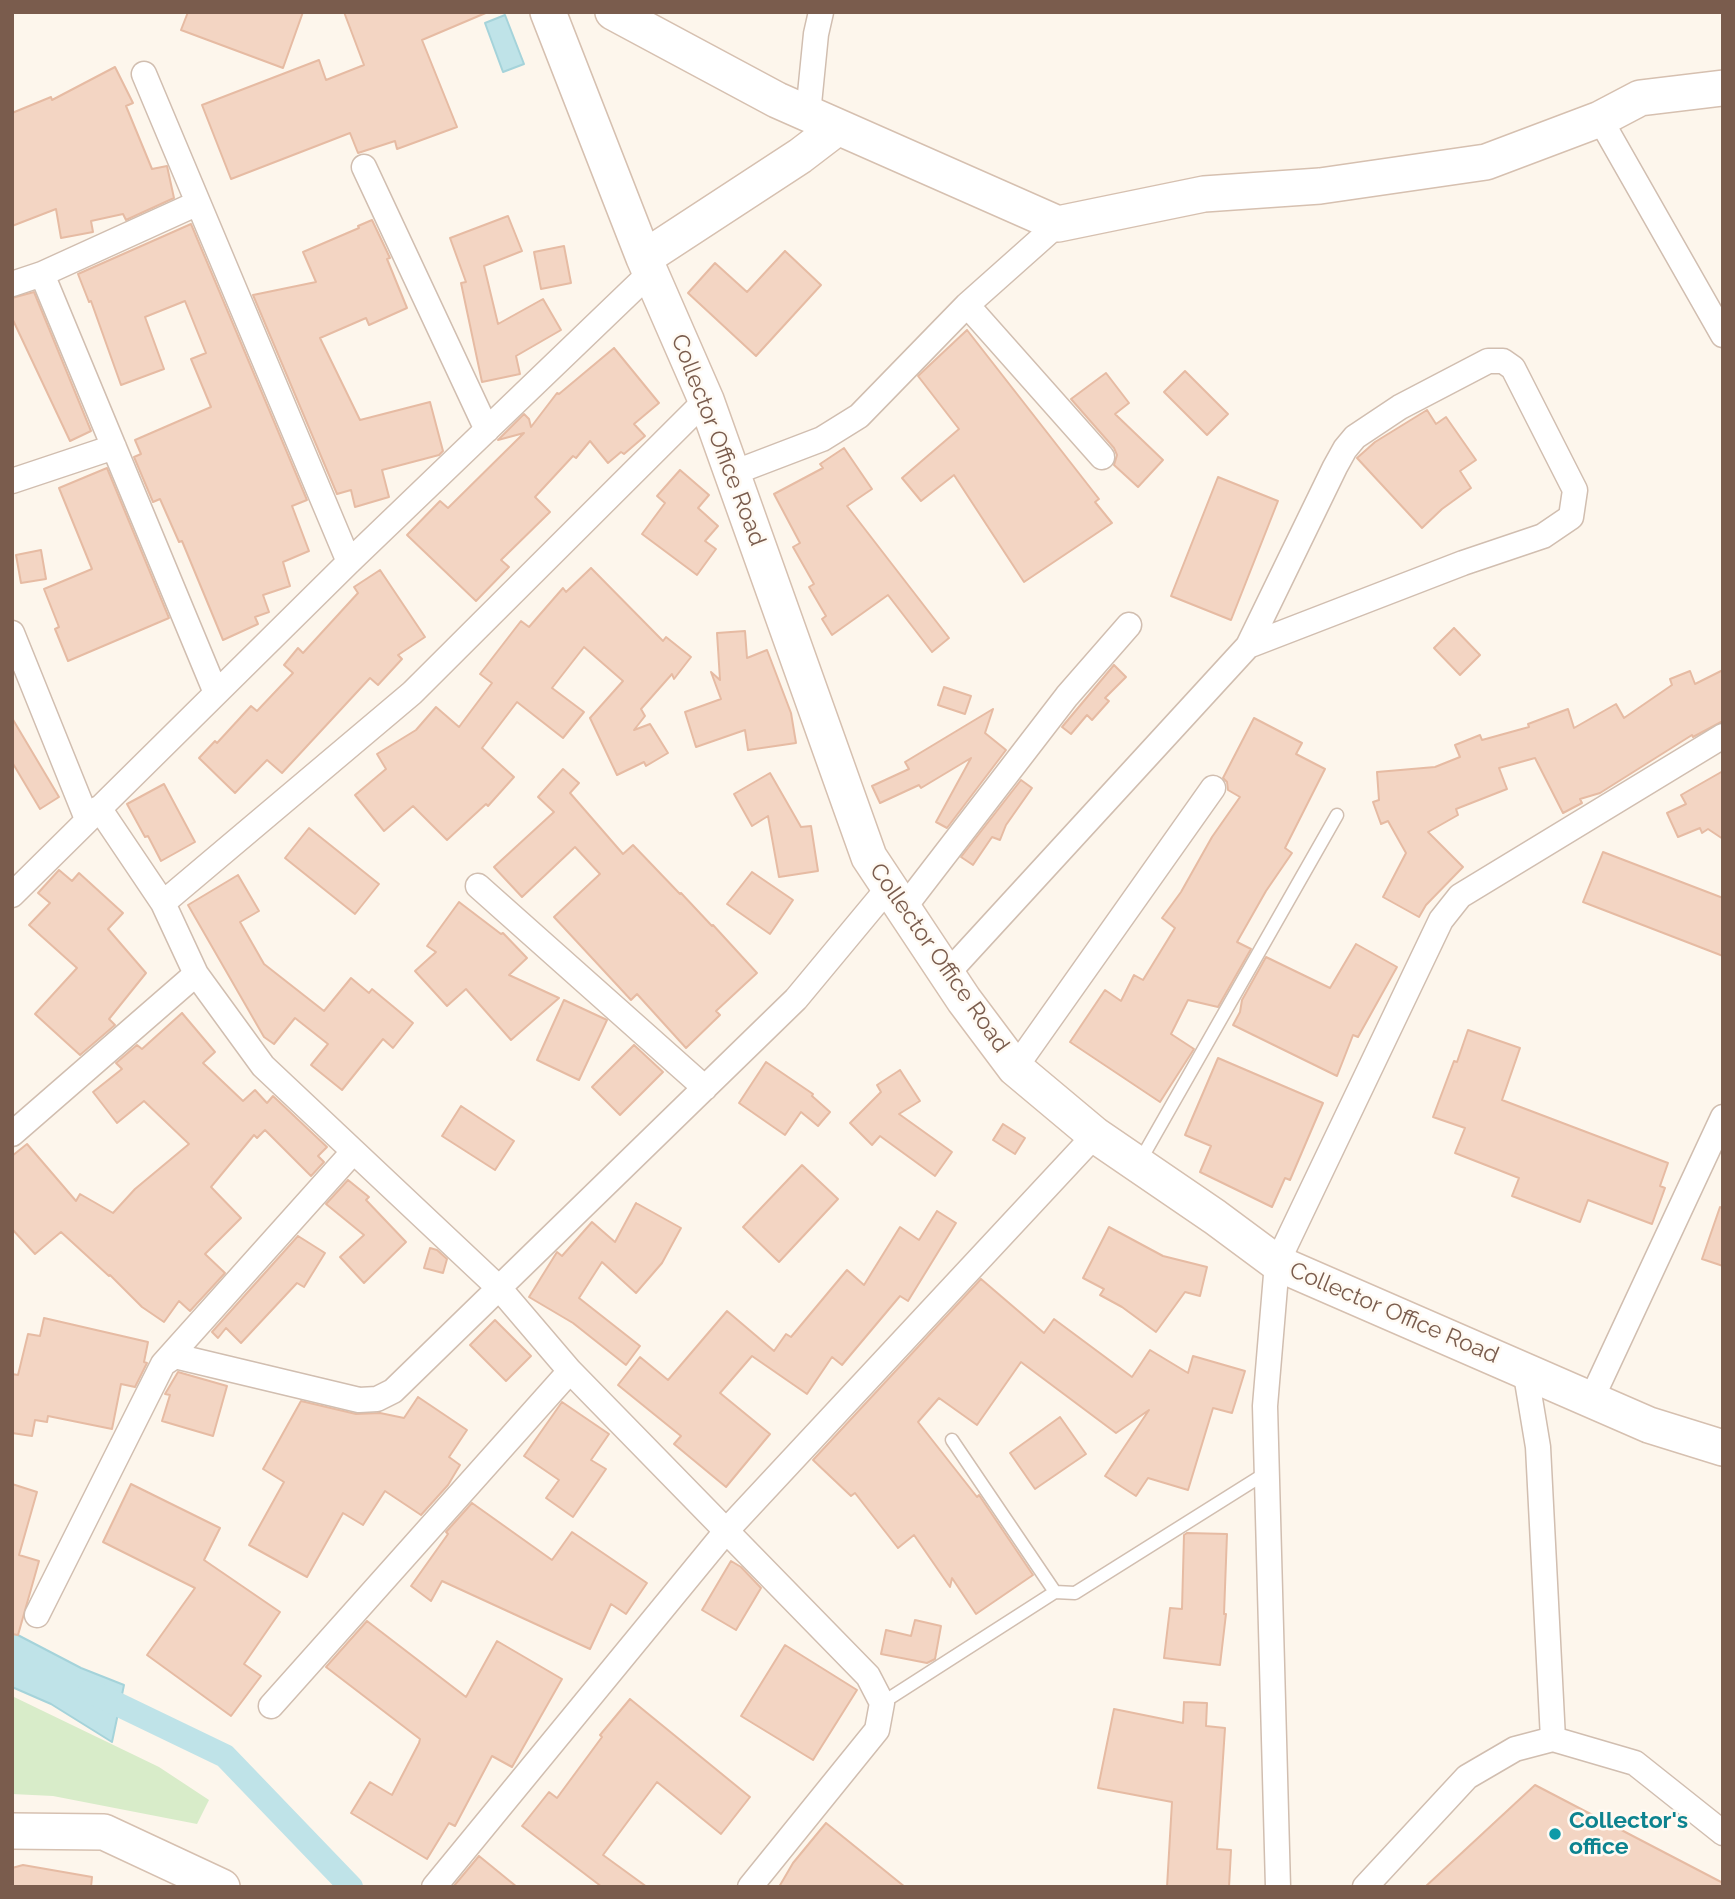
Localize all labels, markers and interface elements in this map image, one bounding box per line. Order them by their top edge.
street label: Collector Office Road [665,330,771,550]
street label: Collector Office Road [863,858,1015,1058]
street label: Collector Office Road [1285,1256,1503,1370]
place label: Collector's office [1569,1807,1688,1861]
marker: Collector's office [1547,1826,1563,1842]

